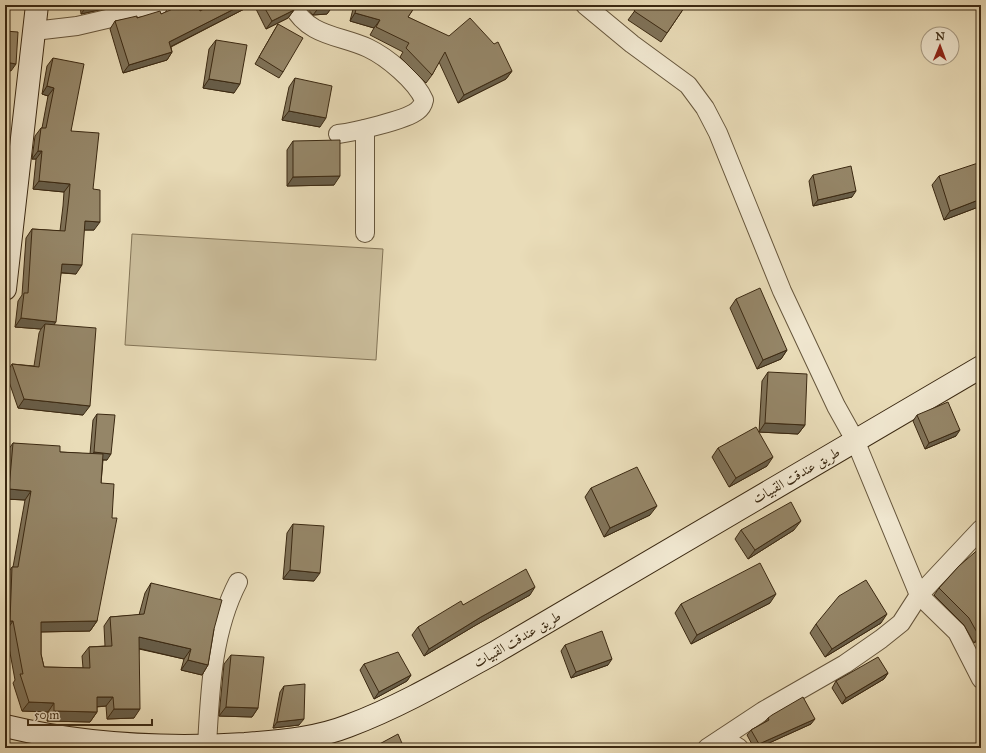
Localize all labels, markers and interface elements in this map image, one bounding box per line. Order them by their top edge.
north arrow [920,26,960,66]
text: N [935,30,946,43]
street label: طريق عندقت القبيات [749,443,843,507]
street label: طريق عندقت القبيات [470,607,564,671]
scale bar [28,701,152,727]
text: 50 m [34,708,59,722]

